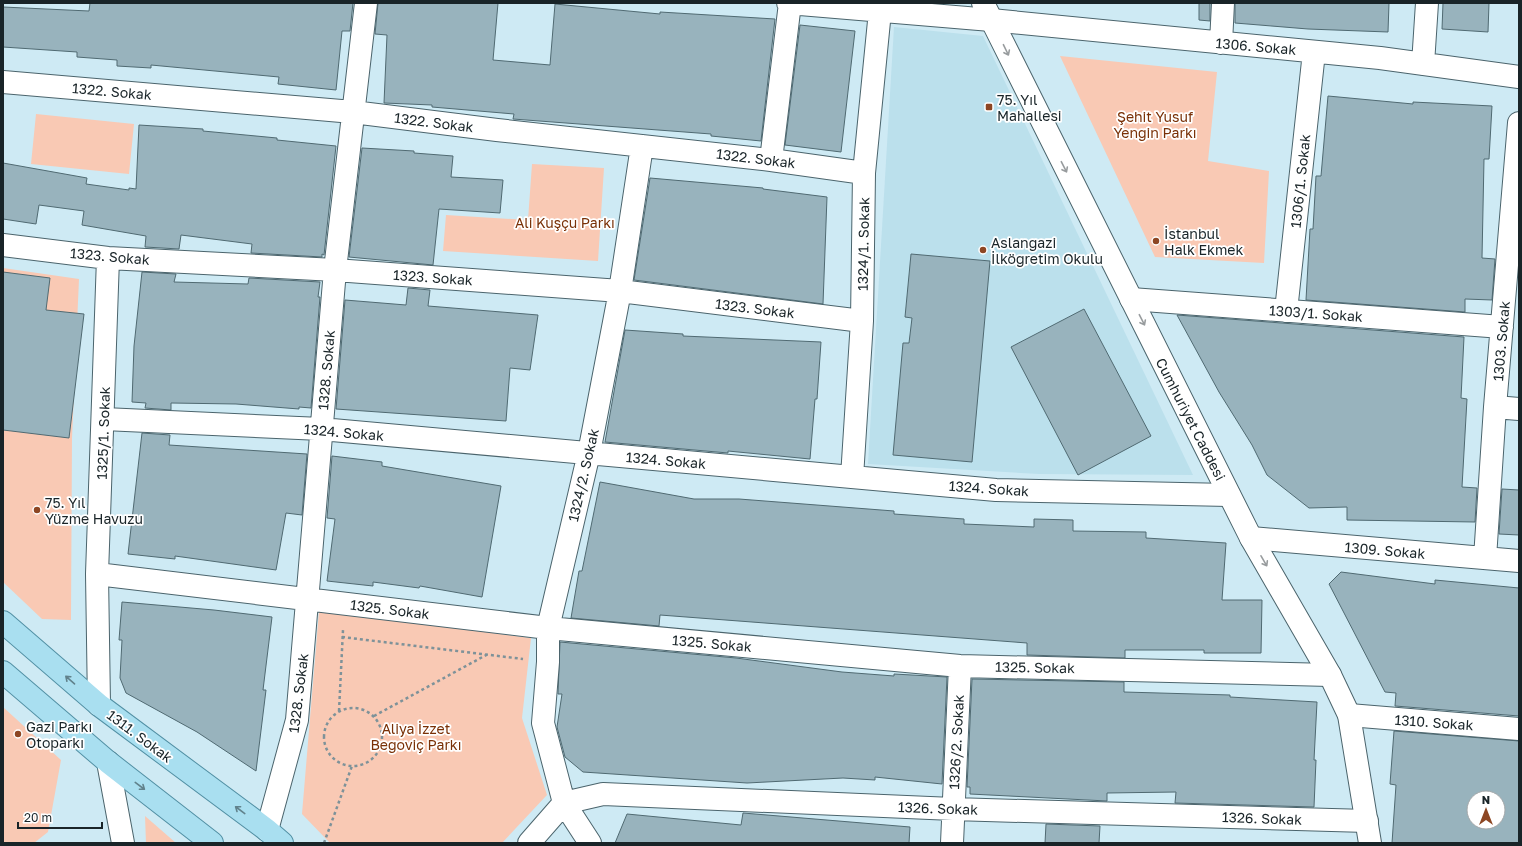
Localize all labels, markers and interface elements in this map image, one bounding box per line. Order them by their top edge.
street label: 1306. Sokak [1215,34,1297,58]
one-way arrow [1003,44,1010,56]
street label: 1322. Sokak [71,79,153,103]
place label: 75. Yıl Mahallesi [997,91,1062,124]
marker: 75. Yıl Mahallesi [984,102,994,112]
park label: Şehit Yusuf Yengin Parkı [1113,108,1197,141]
street label: 1322. Sokak [393,109,475,135]
street label: 1306/1. Sokak [1287,133,1313,229]
street label: 1322. Sokak [715,145,797,171]
one-way arrow [1061,161,1068,173]
street label: 1324/1. Sokak [854,197,872,291]
park label: Ali Kuşçu Parkı [515,214,615,231]
place label: İstanbul Halk Ekmek [1164,225,1243,258]
place label: Aslangazi İlköğretim Okulu [991,234,1103,267]
marker: İstanbul Halk Ekmek [1151,236,1161,246]
street label: 1323. Sokak [69,244,151,268]
marker: Aslangazi İlköğretim Okulu [978,245,988,255]
street label: 1323. Sokak [393,266,474,288]
street label: 1323. Sokak [714,295,796,321]
street label: 1303. Sokak [1489,300,1513,382]
street label: 1303/1. Sokak [1269,301,1364,325]
one-way arrow [1139,314,1146,326]
street label: 1328. Sokak [314,329,338,411]
street label: Cumhuriyet Caddesi [1153,355,1229,483]
street label: 1325/1. Sokak [93,386,113,480]
street label: 1324. Sokak [303,420,385,444]
street label: 1324/2. Sokak [564,427,602,523]
street label: 1324. Sokak [625,448,707,472]
street label: 1324. Sokak [948,477,1030,499]
place label: 75. Yıl Yüzme Havuzu [45,494,143,527]
marker: 75. Yıl Yüzme Havuzu [32,505,42,515]
street label: 1309. Sokak [1344,538,1426,562]
one-way arrow [1261,555,1269,567]
street label: 1325. Sokak [349,596,431,622]
street label: 1325. Sokak [671,631,753,655]
street label: 1328. Sokak [285,652,311,734]
street label: 1325. Sokak [995,658,1075,676]
one-way arrow [65,676,75,685]
street label: 1326/2. Sokak [945,694,967,790]
street label: 1311. Sokak [104,706,176,766]
street label: 1310. Sokak [1394,711,1474,733]
place label: Gazi Parkı Otoparkı [26,718,92,751]
park label: Aliya İzzet Begoviç Parkı [370,720,462,753]
marker: Gazi Parkı Otoparkı [13,729,23,739]
one-way arrow [135,782,146,790]
north arrow [1466,790,1506,830]
text: N [1482,793,1490,806]
street label: 1326. Sokak [898,798,978,818]
scale bar [18,804,102,830]
one-way arrow [235,806,246,814]
street label: 1326. Sokak [1222,808,1302,828]
text: 20 m [24,810,52,825]

